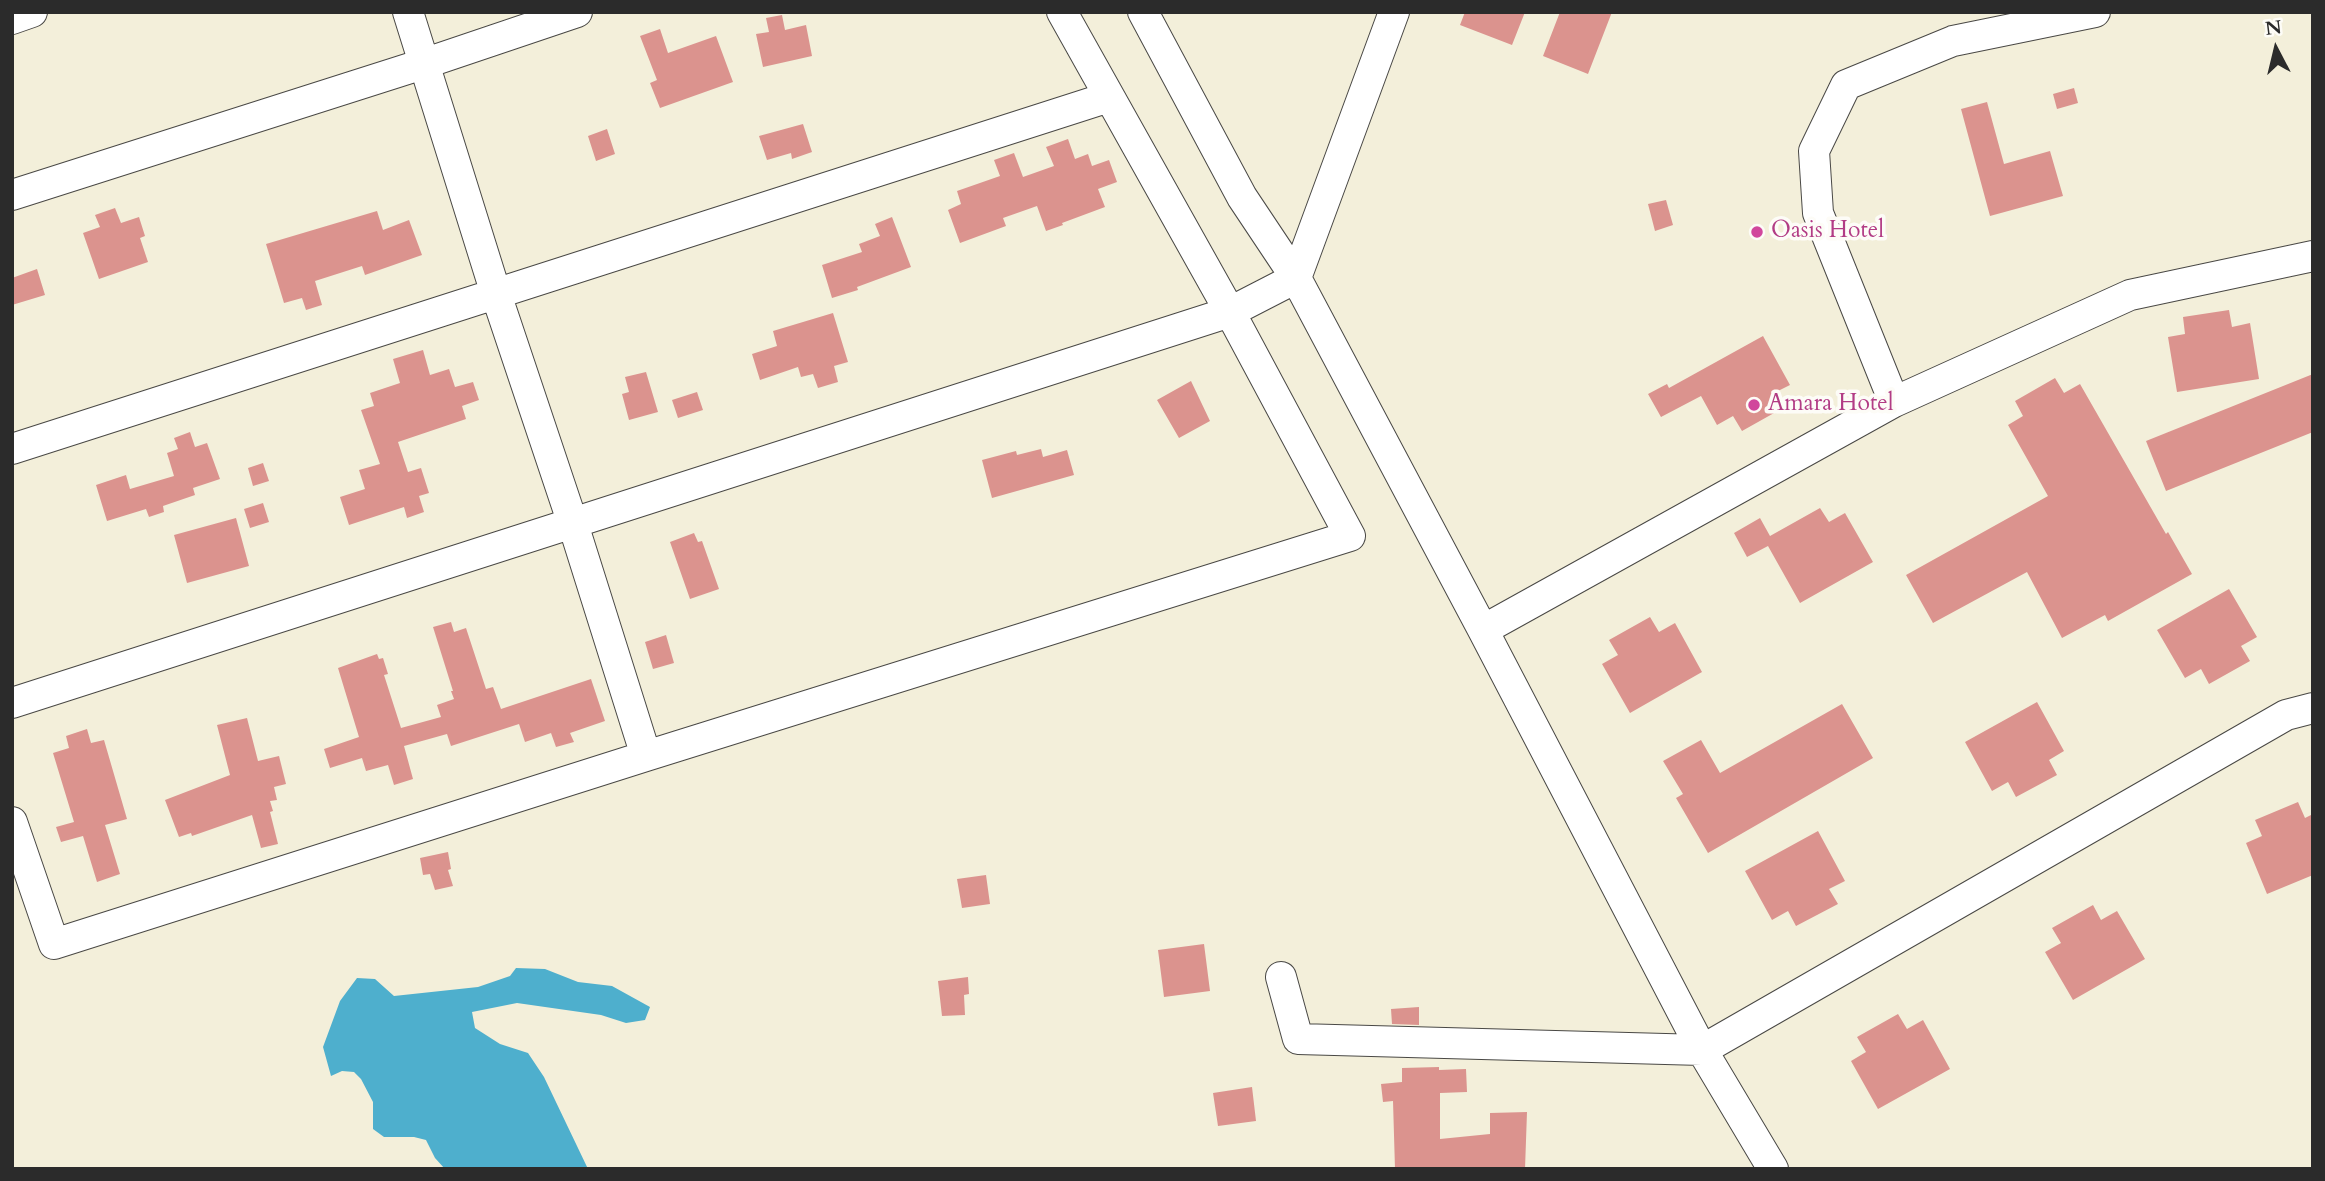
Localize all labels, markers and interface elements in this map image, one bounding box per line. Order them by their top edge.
north arrow [2241,14,2311,84]
text: N [2264,14,2283,42]
place label: Oasis Hotel [1771,218,1884,246]
marker: Oasis Hotel [1749,224,1765,240]
place label: Amara Hotel [1768,391,1893,419]
marker: Amara Hotel [1746,397,1762,413]

